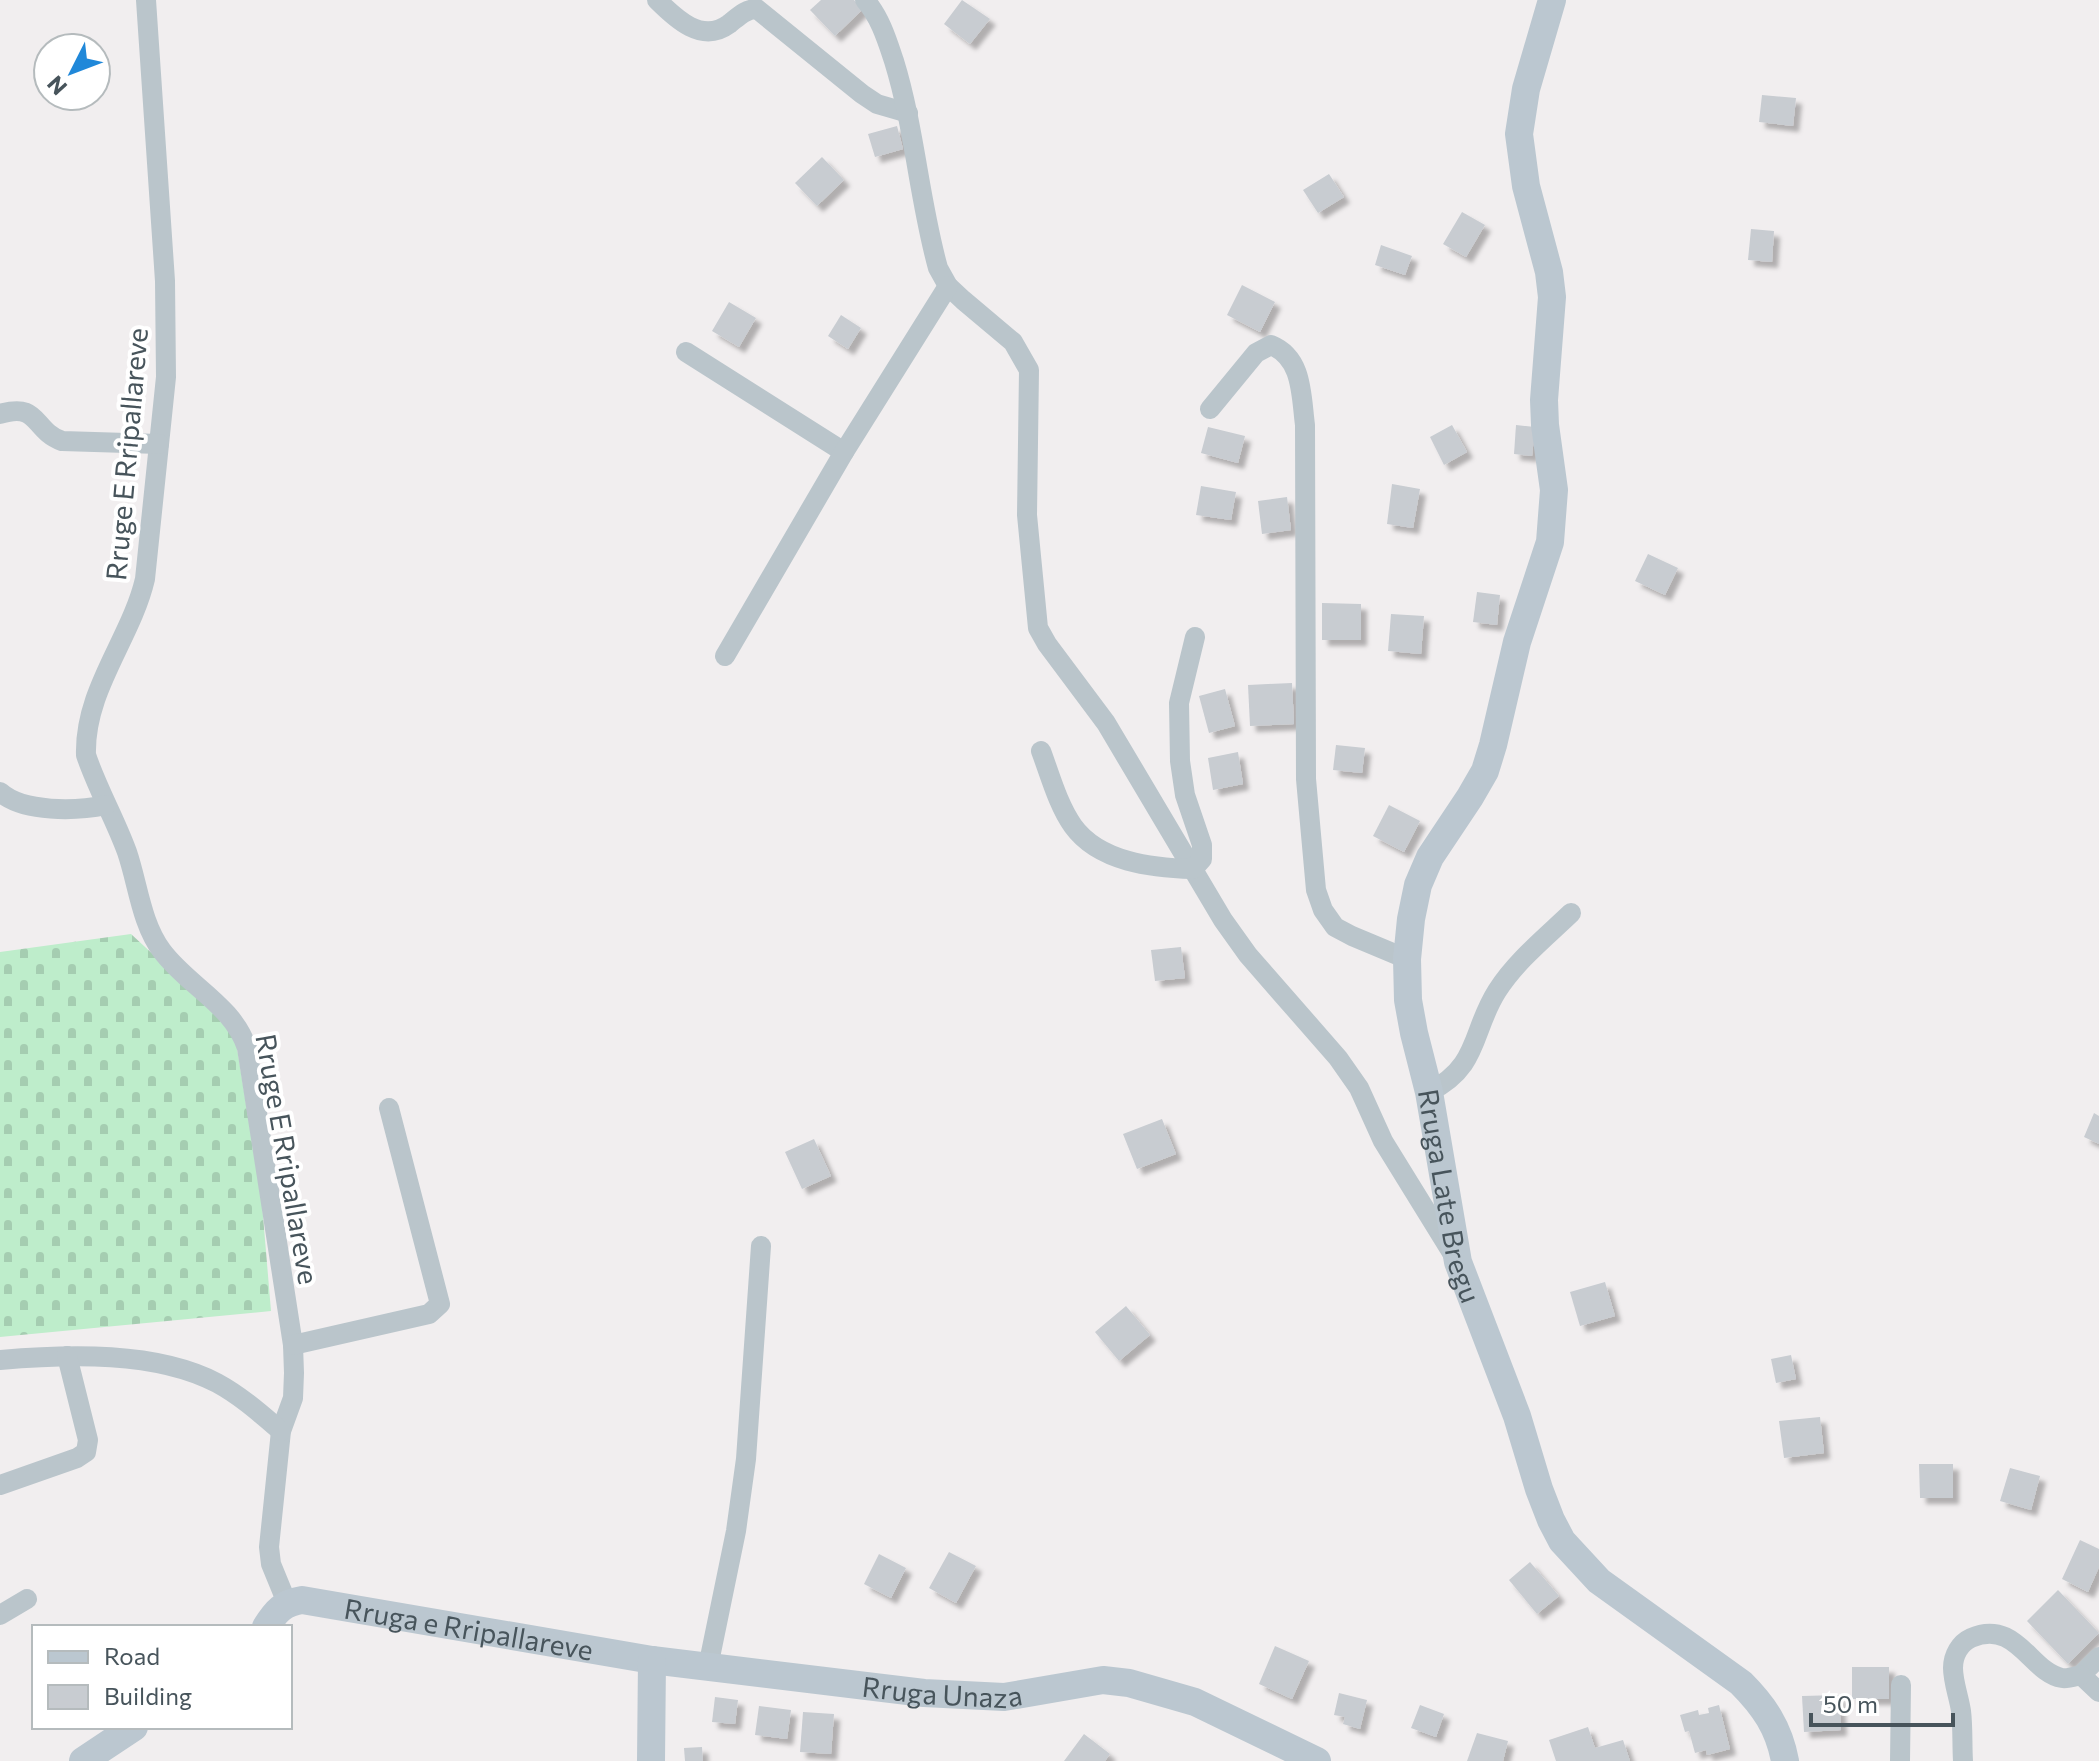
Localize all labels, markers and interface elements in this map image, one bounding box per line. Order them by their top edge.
north arrow [32,32,112,112]
text: N [41,71,72,101]
street label: Rruge E Rripallareve [98,326,154,582]
street label: Rruge E Rripallareve [249,1031,327,1287]
street label: Rruga Late Bregu [1412,1086,1489,1307]
street label: Rruga e Rripallareve [342,1591,596,1667]
legend [32,1625,292,1729]
text: Road [104,1641,160,1670]
street label: Rruga Unaza [860,1669,1025,1714]
scale bar [1811,1677,1953,1727]
text: Building [104,1681,192,1710]
text: 50 m [1823,1689,1878,1718]

